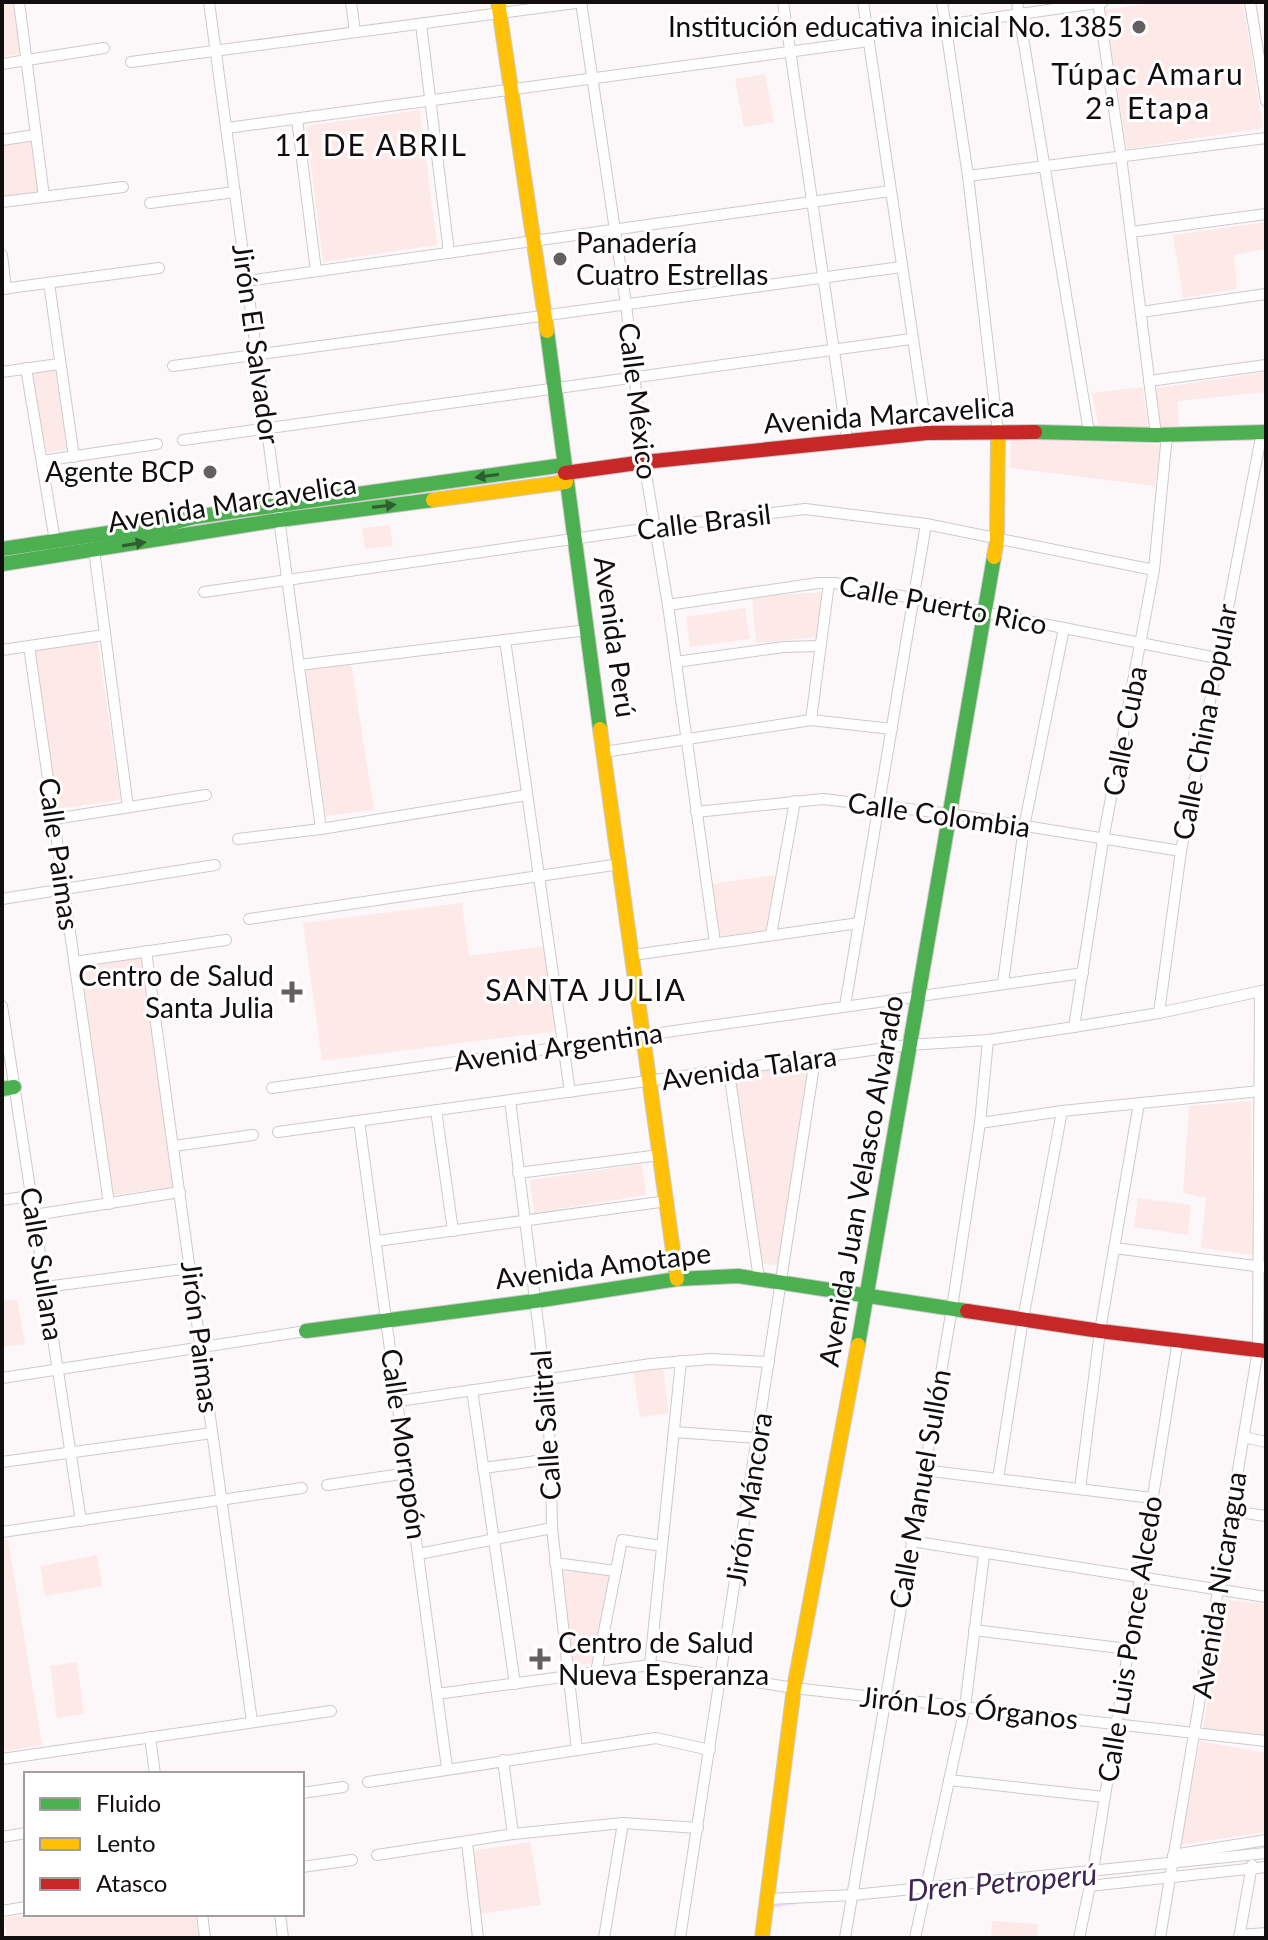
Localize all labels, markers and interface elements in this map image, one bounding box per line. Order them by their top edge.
place label: Institución educativa inicial No. 1385 [668,9,1123,43]
marker: Institución educativa inicial No. 1385 [1130,18,1148,36]
district label: Túpac Amaru 2ª Etapa [1051,55,1245,125]
district label: 11 DE ABRIL [274,126,468,162]
place label: Panadería Cuatro Estrellas [576,225,768,291]
street label: Jirón El Salvador [226,242,288,446]
marker: Panadería Cuatro Estrellas [551,250,569,268]
street label: Calle México [613,321,665,481]
street label: Avenida Marcavelica [762,388,1015,440]
place label: Agente BCP [45,454,194,488]
marker: Agente BCP [201,463,219,481]
street label: Avenida Marcavelica [105,466,359,538]
one-way arrow [474,470,499,483]
street label: Calle Brasil [635,496,773,546]
one-way arrow [372,499,397,512]
one-way arrow [122,537,147,550]
street label: Avenida Perú [588,554,644,720]
street label: Calle Puerto Rico [836,567,1050,641]
street label: Calle China Popular [1164,601,1244,843]
street label: Calle Cuba [1095,663,1153,799]
street label: Calle Paimas [32,775,88,932]
street label: Calle Colombia [846,784,1033,844]
place label: Centro de Salud Santa Julia [78,958,274,1024]
district label: SANTA JULIA [485,971,687,1007]
marker: Centro de Salud Santa Julia [281,981,303,1003]
street label: Avenida Juan Velasco Alvarado [811,993,909,1369]
street label: Avenid Argentina [451,1014,665,1078]
street label: Avenida Talara [659,1038,839,1096]
street label: Calle Sullana [14,1185,72,1343]
street label: Avenida Amotape [493,1235,713,1295]
street label: Jirón Paimas [175,1259,227,1415]
street label: Calle Morropón [375,1346,435,1541]
street label: Calle Salitral [523,1349,567,1501]
street label: Calle Manuel Sullón [881,1367,957,1611]
street label: Jirón Máncora [718,1410,778,1588]
street label: Avenida Nicaragua [1183,1469,1253,1701]
street label: Calle Luis Ponce Alcedo [1090,1493,1168,1785]
place label: Centro de Salud Nueva Esperanza [558,1625,769,1691]
marker: Centro de Salud Nueva Esperanza [529,1648,551,1670]
street label: Jirón Los Órganos [858,1679,1080,1735]
legend [24,1772,304,1916]
text: Fluido [96,1788,161,1817]
text: Lento [96,1828,156,1857]
water label: Dren Petroperú [905,1855,1098,1907]
text: Atasco [96,1868,167,1897]

